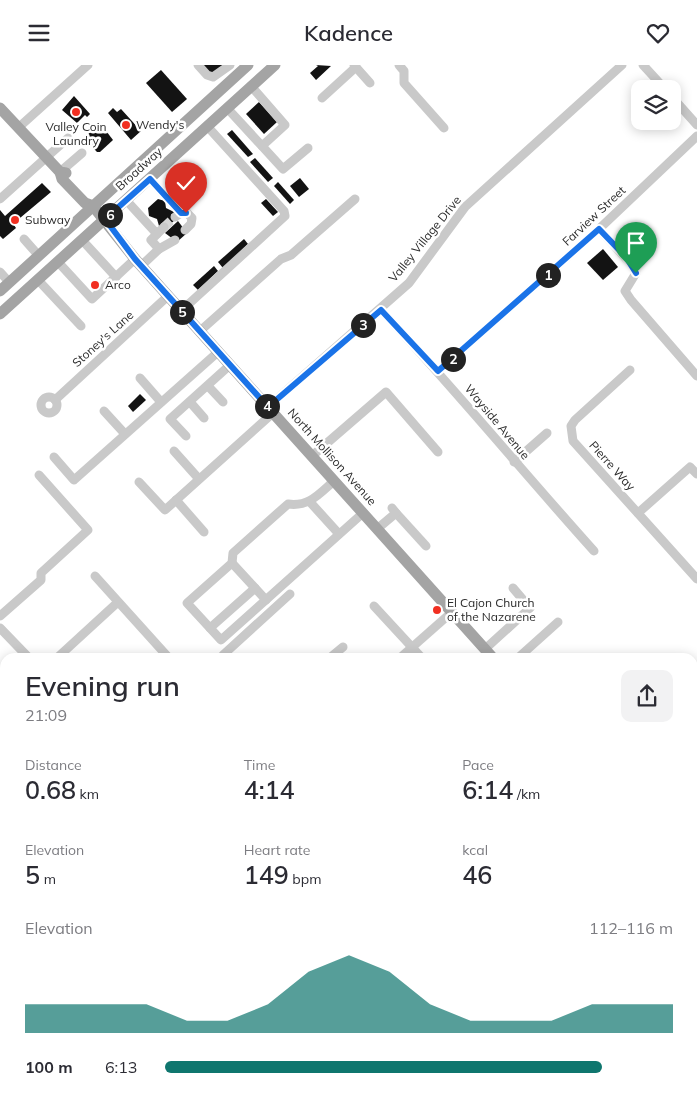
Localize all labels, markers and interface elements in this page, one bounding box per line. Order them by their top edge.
icon: menu [25,19,53,47]
text: Kadence [304,19,393,47]
icon: heart [644,19,672,47]
map controls [631,80,681,130]
button: layers [631,80,681,130]
marker: Valley Coin Laundry [70,106,82,118]
place label: Wendy's [136,117,184,132]
place label: Valley Coin Laundry [45,119,107,148]
marker: Wendy's [120,119,132,131]
street label: Broadway [112,143,166,193]
pin [165,162,207,213]
icon: check [172,169,200,197]
street label: Farview Street [559,183,628,249]
street label: Valley Village Drive [385,193,464,285]
pin: 6 [98,203,122,227]
text: 6 [106,206,115,224]
place label: Subway [25,212,71,227]
marker: Subway [9,214,21,226]
pin [615,222,657,273]
icon: arrive [622,229,650,257]
pin: 1 [536,263,560,287]
text: 1 [544,266,553,284]
place label: Arco [105,277,131,292]
marker: Arco [89,279,101,291]
pin: 5 [170,299,194,325]
text: 5 [178,303,187,321]
street label: Stoney's Lane [69,307,136,370]
pin: 3 [350,313,376,337]
text: 3 [359,316,368,334]
pin: 2 [440,347,466,371]
text: 2 [449,350,458,368]
street label: Wayside Avenue [462,381,533,462]
pin: 4 [254,393,280,419]
text: 4 [263,397,272,415]
street label: North Mollison Avenue [285,405,380,508]
street label: Pierre Way [586,438,639,494]
place label: El Cajon Church of the Nazarene [447,595,536,624]
marker: El Cajon Church of the Nazarene [431,604,443,616]
text: Evening run [25,668,180,703]
button: share [621,670,673,722]
text: 21:09 [25,705,67,725]
text: Distance [25,756,82,774]
text: Time [244,756,275,774]
text: Pace [462,756,494,774]
text: 0.68 [25,774,76,805]
text: 4:14 [244,774,295,805]
text: 6:14 [462,774,513,805]
text: km [76,785,99,803]
text: /km [513,785,540,803]
text: Elevation [25,841,84,859]
text: Heart rate [244,841,310,859]
text: kcal [462,841,488,859]
text: 5 [25,859,40,890]
text: 149 [244,859,289,890]
text: 46 [462,859,492,890]
text: m [40,870,56,888]
text: bpm [289,870,321,888]
text: Elevation [25,918,93,938]
text: 112–116 m [589,918,673,938]
text: 100 m [25,1057,73,1077]
text: 6:13 [105,1057,137,1077]

